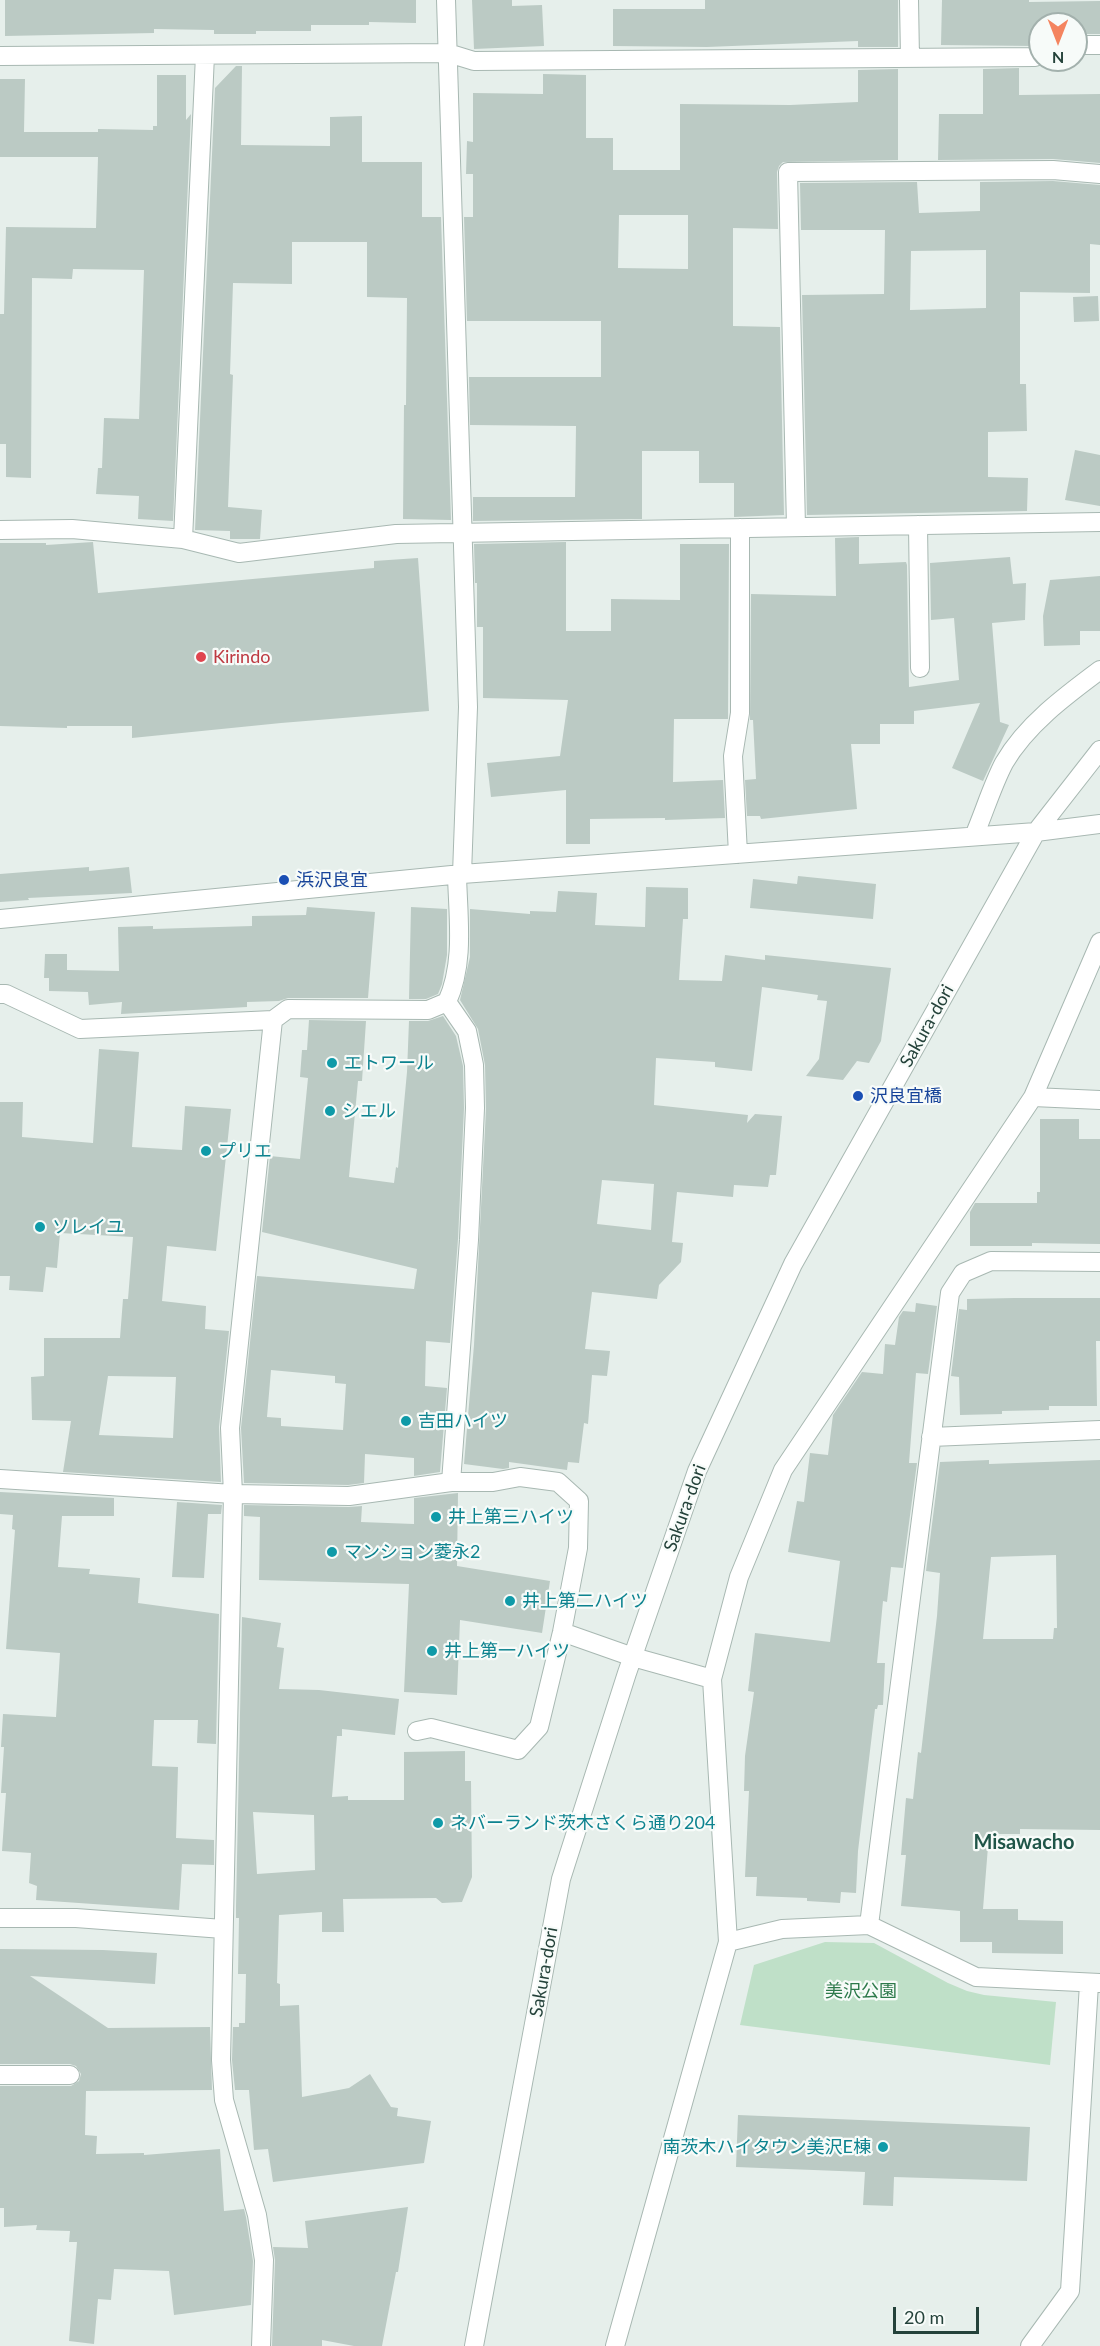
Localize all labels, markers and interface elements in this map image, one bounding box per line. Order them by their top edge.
north arrow [1028,12,1088,72]
text: N [1052,49,1064,68]
place label: Kirindo [213,646,270,668]
marker: Kirindo [194,650,208,664]
place label: 浜沢良宜 [296,869,368,891]
marker: 浜沢良宜 [277,873,291,887]
street label: Sakura-dori [896,981,958,1071]
place label: エトワール [344,1052,434,1074]
marker: エトワール [325,1056,339,1070]
place label: 沢良宜橋 [870,1085,942,1107]
marker: 沢良宜橋 [851,1089,865,1103]
place label: シエル [342,1100,396,1122]
marker: シエル [323,1104,337,1118]
place label: プリエ [218,1140,272,1162]
marker: プリエ [199,1144,213,1158]
place label: ソレイユ [52,1216,124,1238]
marker: ソレイユ [33,1220,47,1234]
place label: 吉田ハイツ [418,1410,508,1432]
marker: 吉田ハイツ [399,1414,413,1428]
street label: Sakura-dori [659,1462,711,1554]
place label: 井上第三ハイツ [448,1506,574,1528]
marker: 井上第三ハイツ [429,1510,443,1524]
place label: マンション菱永2 [344,1541,480,1563]
marker: マンション菱永2 [325,1545,339,1559]
place label: 井上第二ハイツ [522,1590,648,1612]
marker: 井上第二ハイツ [503,1594,517,1608]
place label: 井上第一ハイツ [444,1640,570,1662]
marker: 井上第一ハイツ [425,1644,439,1658]
place label: ネバーランド茨木さくら通り204 [450,1812,715,1834]
marker: ネバーランド茨木さくら通り204 [431,1816,445,1830]
district label: Misawacho [973,1831,1075,1855]
street label: Sakura-dori [525,1925,563,2019]
park label: 美沢公園 [825,1980,897,2002]
place label: 南茨木ハイタウン美沢E棟 [663,2136,871,2158]
marker: 南茨木ハイタウン美沢E棟 [876,2140,890,2154]
scale bar [896,2295,982,2333]
text: 20 m [904,2306,944,2328]

